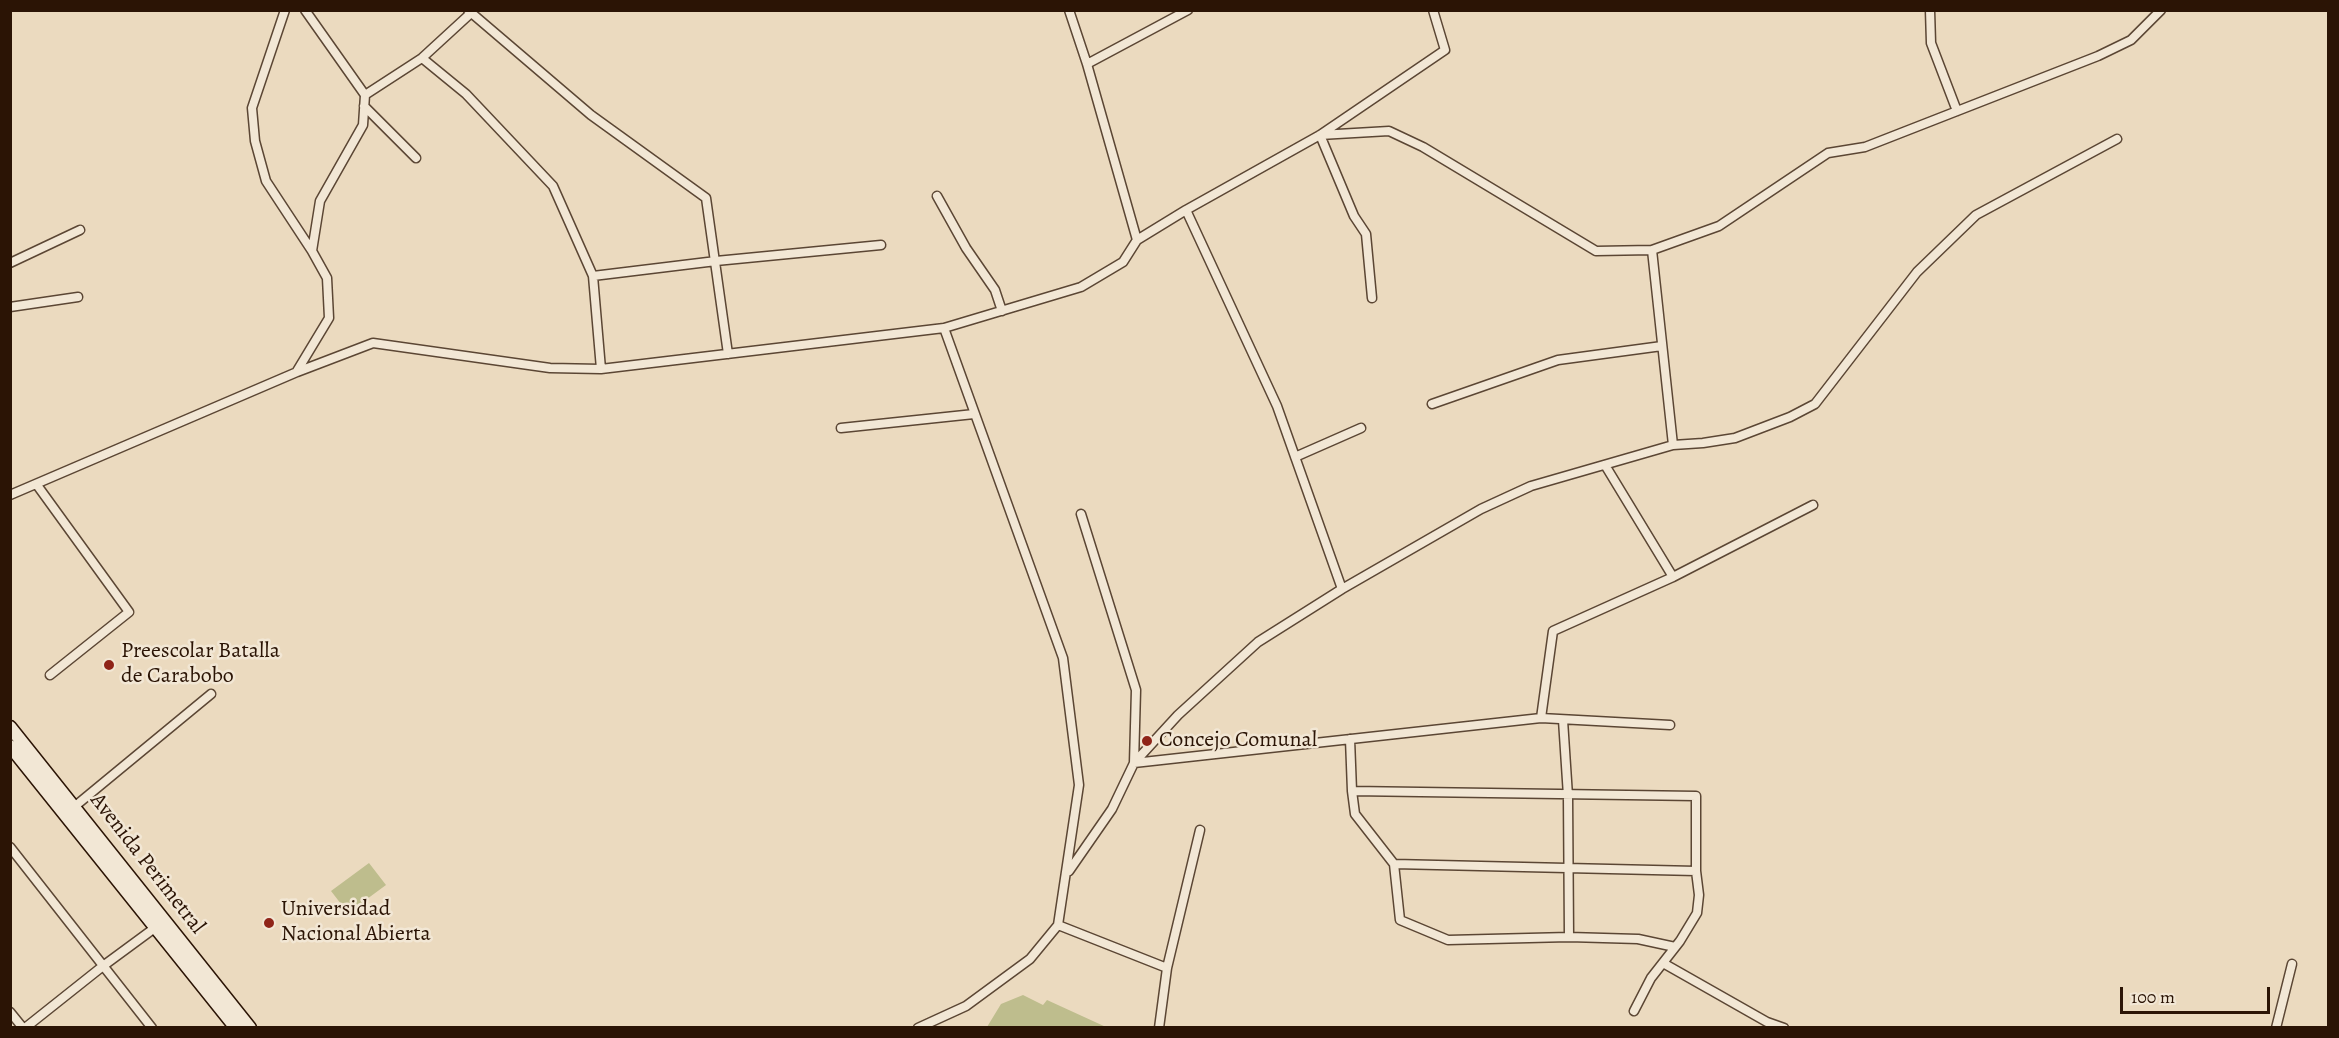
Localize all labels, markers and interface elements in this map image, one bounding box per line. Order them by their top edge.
place label: Preescolar Batalla de Carabobo [121,639,280,690]
marker: Preescolar Batalla de Carabobo [102,658,116,672]
place label: Concejo Comunal [1159,728,1317,754]
marker: Concejo Comunal [1140,734,1154,748]
street label: Avenida Perimetral [84,788,210,940]
place label: Universidad Nacional Abierta [281,897,431,948]
marker: Universidad Nacional Abierta [262,916,276,930]
scale bar [2123,975,2273,1013]
text: 100 m [2131,985,2175,1009]

